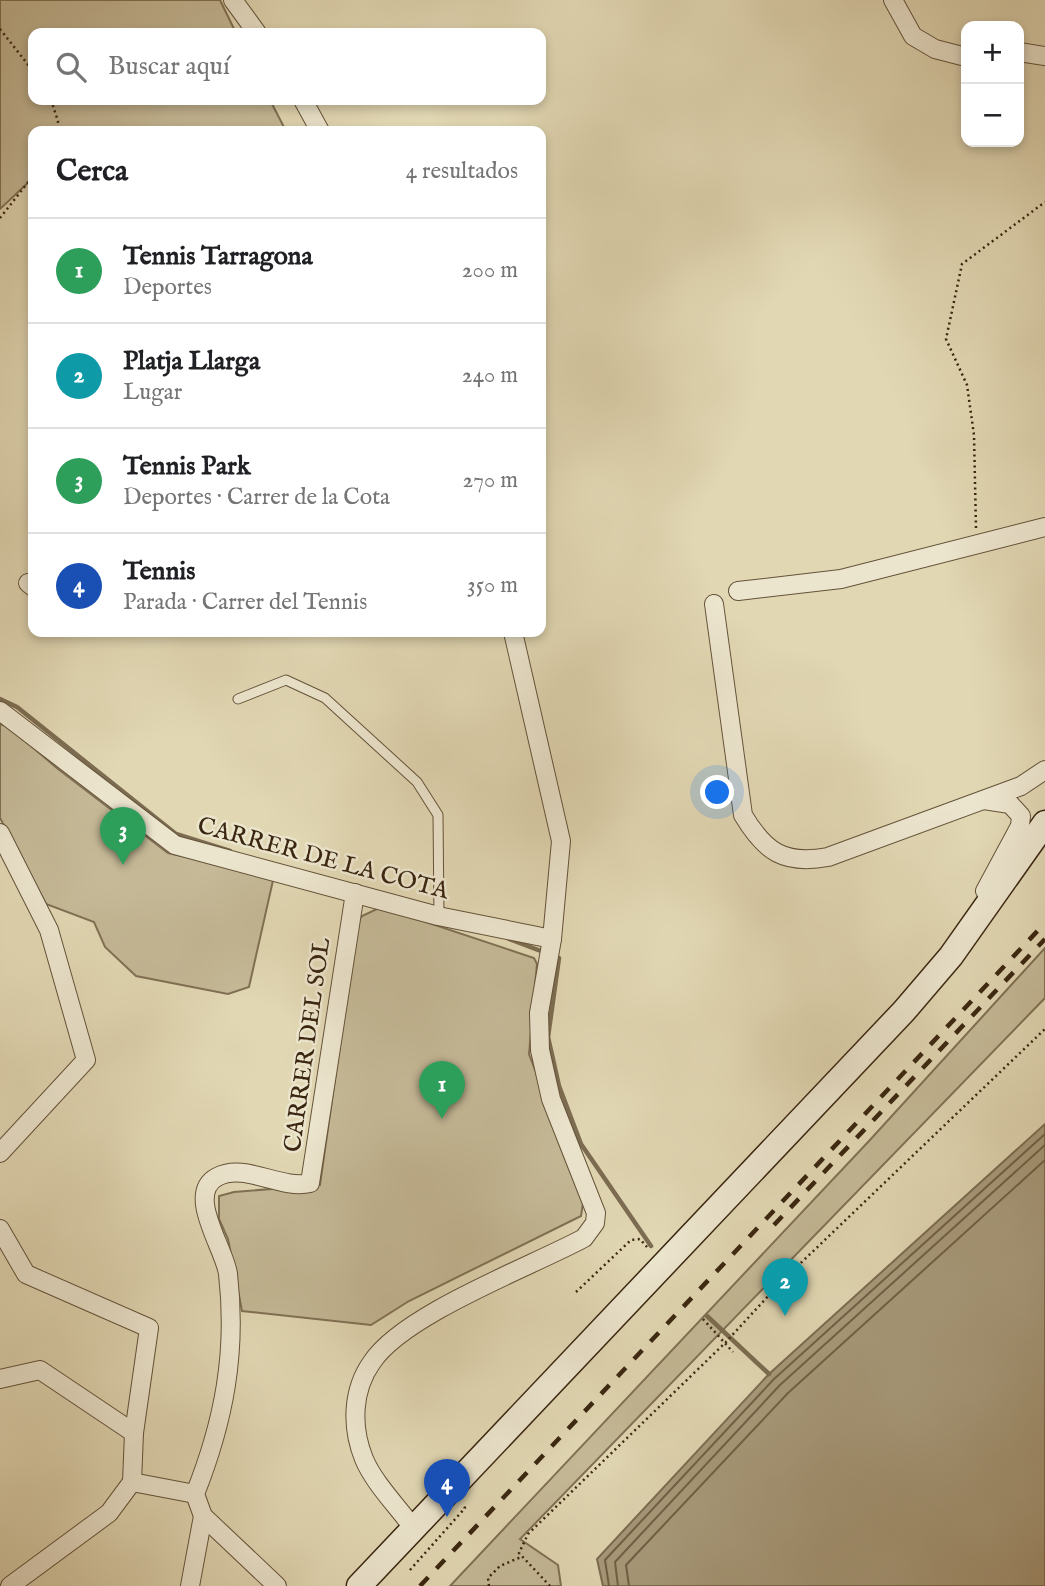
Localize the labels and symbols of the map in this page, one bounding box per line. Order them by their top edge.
your location [700,775,734,809]
pin: 3 [100,807,146,865]
street label: CARRER DE LA COTA [194,811,453,908]
street label: CARRER DEL SOL [278,935,339,1154]
pin: 1 [419,1061,465,1119]
pin: 2 [762,1258,808,1316]
pin: 4 [424,1459,470,1517]

